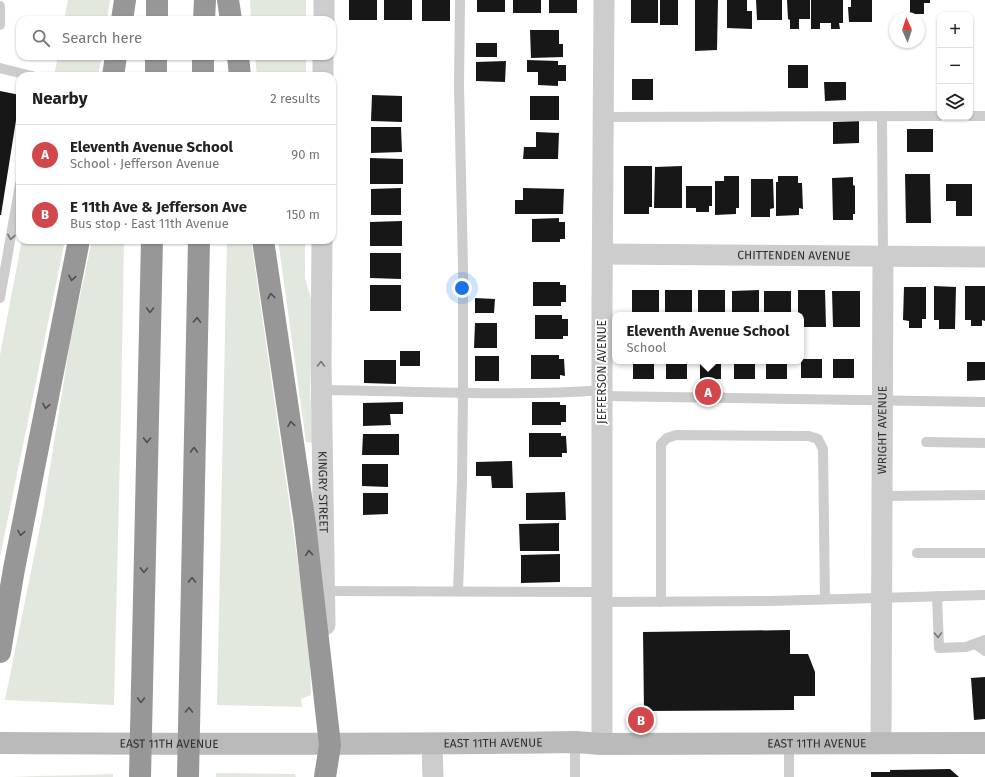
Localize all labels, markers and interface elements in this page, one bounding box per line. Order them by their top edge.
north arrow [889,12,925,48]
map controls [937,12,973,120]
button: + [937,12,973,48]
search box [16,16,336,60]
icon: search [30,27,52,49]
text: Search here [62,29,142,47]
button: − [937,48,973,84]
button: layers [937,84,973,120]
text: Nearby [32,88,87,109]
text: 2 results [270,91,320,106]
text: Eleventh Avenue School [70,138,233,156]
text: A [41,147,49,162]
text: 90 m [291,147,320,162]
text: School · Jefferson Avenue [70,156,219,171]
text: E 11th Ave & Jefferson Ave [70,198,247,216]
text: B [41,207,49,222]
text: 150 m [286,207,320,222]
text: Bus stop · East 11th Avenue [70,216,229,231]
one-way arrow [7,234,16,240]
street label: CHITTENDEN AVENUE [737,248,851,263]
one-way arrow [68,275,76,281]
your location [452,278,472,298]
one-way arrow [267,293,276,299]
one-way arrow [146,307,154,313]
popup [612,312,804,364]
one-way arrow [193,317,201,323]
street label: JEFFERSON AVENUE [595,320,609,424]
text: Eleventh Avenue School [627,322,789,340]
text: School [627,340,666,355]
one-way arrow [317,361,325,367]
pin: A [695,377,721,407]
street label: WRIGHT AVENUE [875,386,889,474]
one-way arrow [43,403,51,409]
one-way arrow [287,421,296,427]
one-way arrow [143,437,151,443]
one-way arrow [190,447,198,453]
street label: KINGRY STREET [315,451,331,534]
one-way arrow [18,530,26,536]
one-way arrow [304,550,313,556]
one-way arrow [140,567,148,573]
one-way arrow [188,577,196,583]
one-way arrow [934,632,943,638]
one-way arrow [137,697,146,703]
pin: B [628,705,654,735]
one-way arrow [185,707,194,713]
street label: EAST 11TH AVENUE [443,735,543,750]
street label: EAST 11TH AVENUE [767,736,867,751]
street label: EAST 11TH AVENUE [119,737,219,751]

